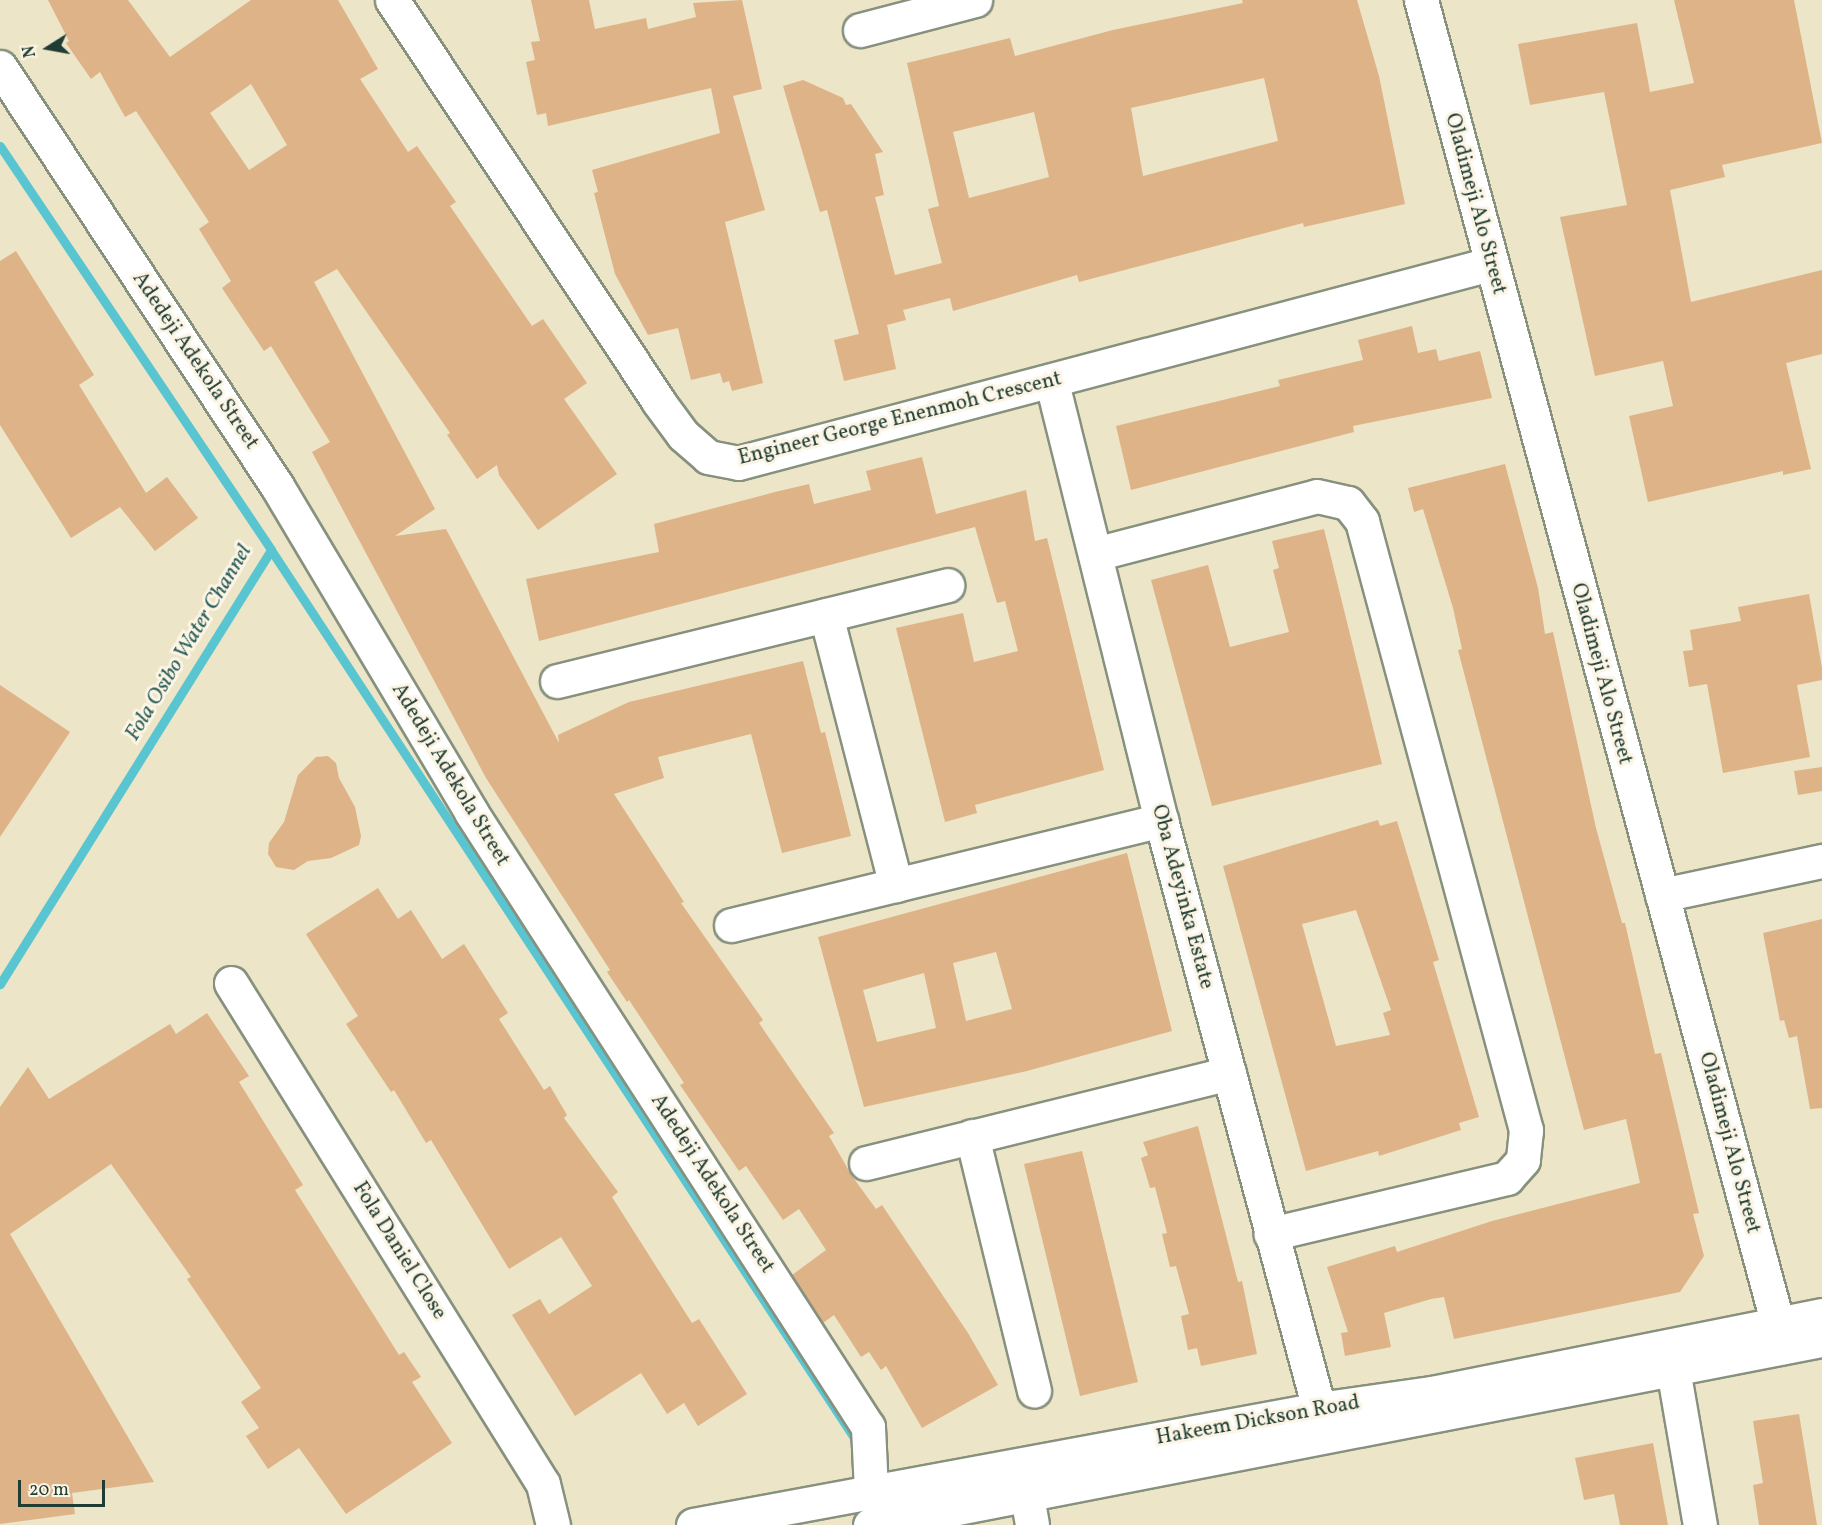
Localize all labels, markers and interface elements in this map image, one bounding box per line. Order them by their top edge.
north arrow [18,18,78,78]
text: N [18,44,42,59]
street label: Oladimeji Alo Street [1439,111,1511,297]
street label: Adedeji Adekola Street [126,267,264,455]
street label: Engineer George Enenmoh Crescent [736,367,1064,471]
water label: Fola Osibo Water Channel [120,540,258,746]
street label: Oladimeji Alo Street [1565,581,1637,767]
street label: Adedeji Adekola Street [385,679,515,871]
street label: Oba Adeyinka Estate [1145,802,1219,992]
street label: Oladimeji Alo Street [1693,1050,1765,1236]
street label: Adedeji Adekola Street [645,1090,779,1278]
street label: Fola Daniel Close [347,1177,451,1325]
street label: Hakeem Dickson Road [1154,1391,1362,1451]
scale bar [21,1468,108,1506]
text: 20 m [29,1478,69,1503]

